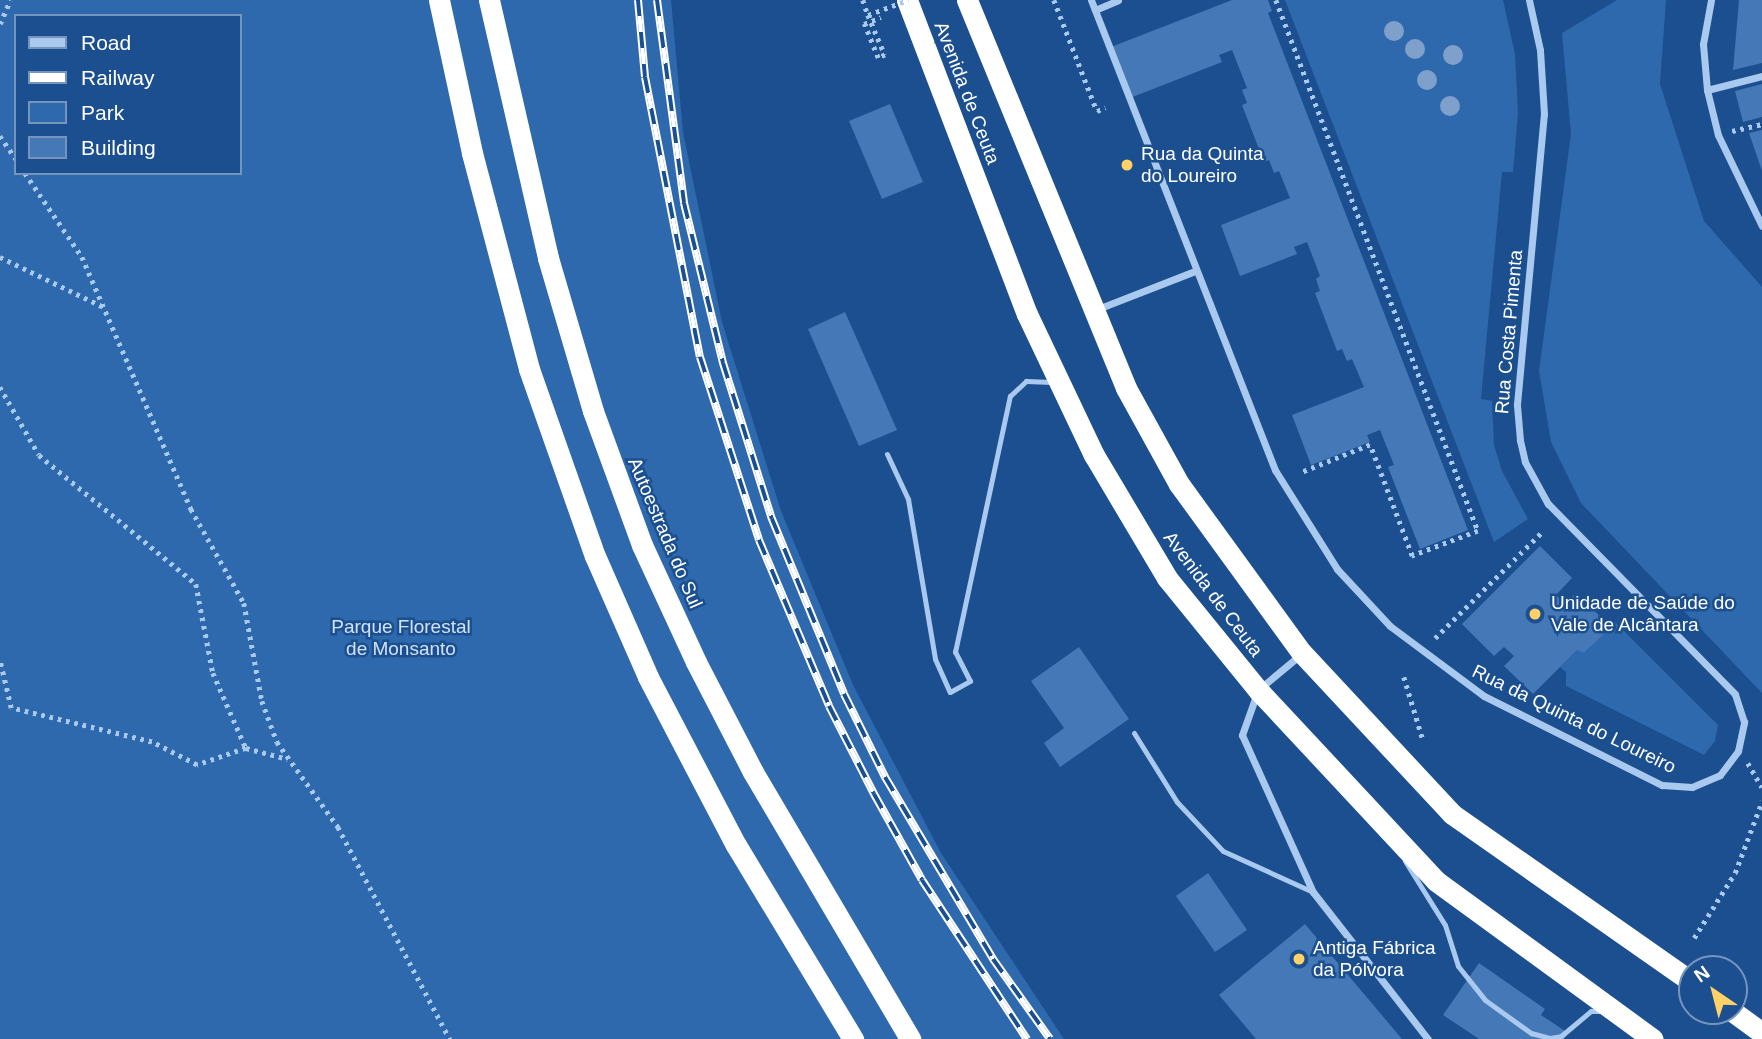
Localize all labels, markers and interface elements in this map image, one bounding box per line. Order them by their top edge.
legend [14,14,242,175]
street label: Avenida de Ceuta [929,19,1005,167]
text: Road [81,31,131,54]
text: Railway [81,66,155,89]
text: Park [81,101,124,124]
text: Building [81,136,156,159]
place label: Rua da Quinta do Loureiro [1141,143,1264,187]
marker: Rua da Quinta do Loureiro [1119,157,1135,173]
street label: Rua Costa Pimenta [1490,249,1528,415]
street label: Autoestrada do Sul [623,454,707,612]
street label: Avenida de Ceuta [1159,527,1267,661]
place label: Unidade de Saúde do Vale de Alcântara [1551,592,1735,636]
marker: Unidade de Saúde do Vale de Alcântara [1525,604,1545,624]
park label: Parque Florestal de Monsanto [331,616,471,660]
street label: Rua da Quinta do Loureiro [1468,660,1680,778]
place label: Antiga Fábrica da Pólvora [1313,937,1436,981]
marker: Antiga Fábrica da Pólvora [1291,951,1307,967]
north arrow [1678,955,1748,1025]
text: N [1690,961,1713,987]

